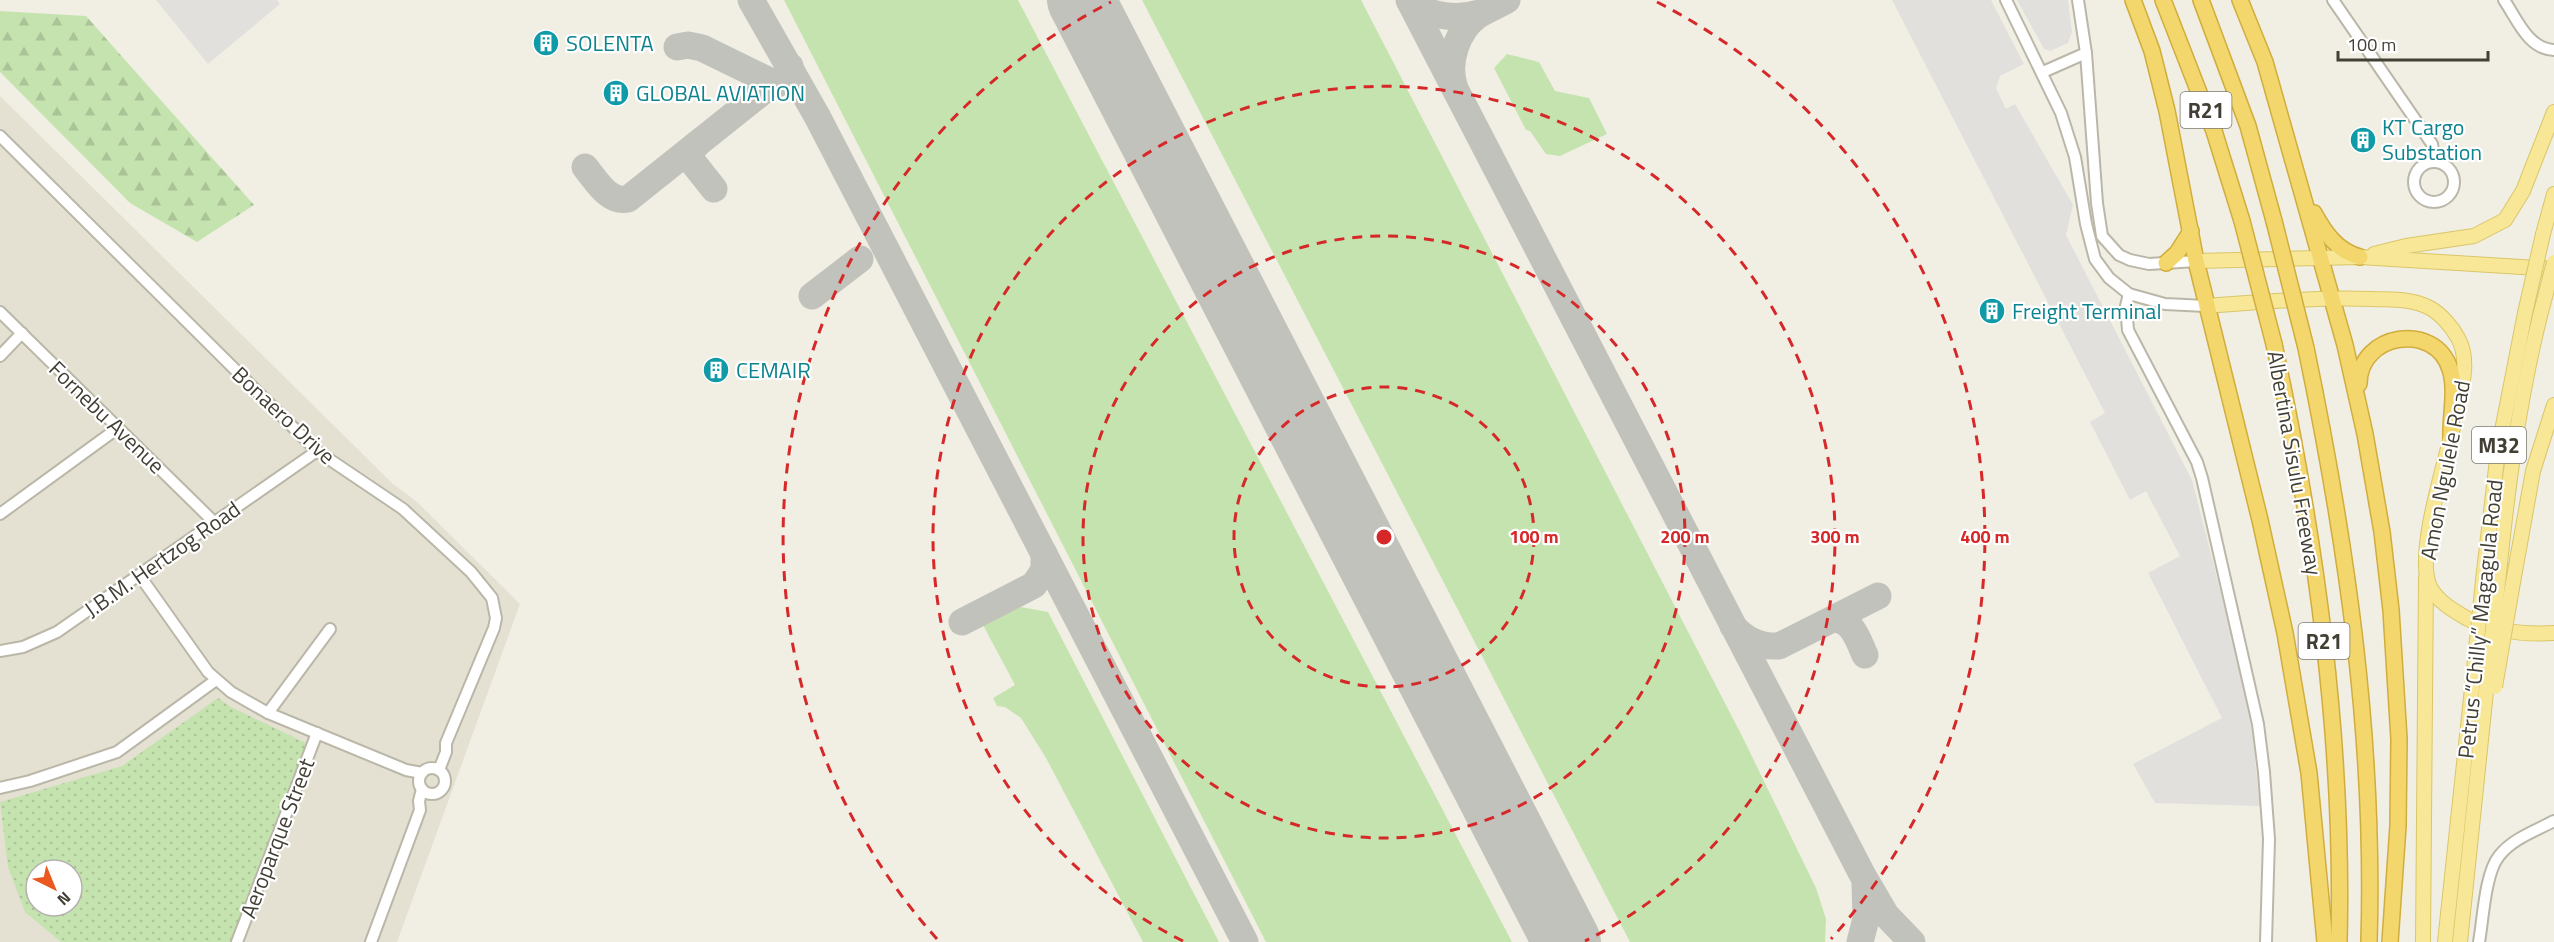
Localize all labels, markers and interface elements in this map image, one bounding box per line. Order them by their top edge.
scale bar [2338,24,2488,62]
place label: SOLENTA [566,26,654,60]
building icon: SOLENTA [531,28,561,58]
text: 100 m [2347,31,2396,58]
place label: GLOBAL AVIATION [636,76,805,110]
building icon: GLOBAL AVIATION [601,78,631,108]
road number: R21 [2180,92,2232,128]
place label: KT Cargo Substation [2382,110,2482,169]
building icon: KT Cargo Substation [2348,125,2378,155]
place label: Freight Terminal [2012,294,2161,328]
building icon: Freight Terminal [1977,296,2007,326]
street label: Albertina Sisulu Freeway [2258,348,2332,578]
street label: Fornebu Avenue [41,353,173,481]
place label: CEMAIR [736,353,811,387]
building icon: CEMAIR [701,355,731,385]
street label: Bonaero Drive [224,358,344,472]
street label: Amon Ngulele Road [2411,377,2479,563]
road number: M32 [2472,427,2526,463]
street label: Petrus “Chilly” Magagula Road [2448,478,2512,760]
street label: J.B.M. Hertzog Road [77,492,247,626]
text: 100 m [1509,523,1559,550]
text: 200 m [1660,523,1710,550]
text: 300 m [1810,523,1860,550]
text: 400 m [1960,523,2010,550]
centre of rings [1374,527,1394,547]
road number: R21 [2298,623,2350,659]
street label: Aeroparque Street [231,753,323,923]
north arrow [24,858,84,918]
text: N [52,886,76,912]

